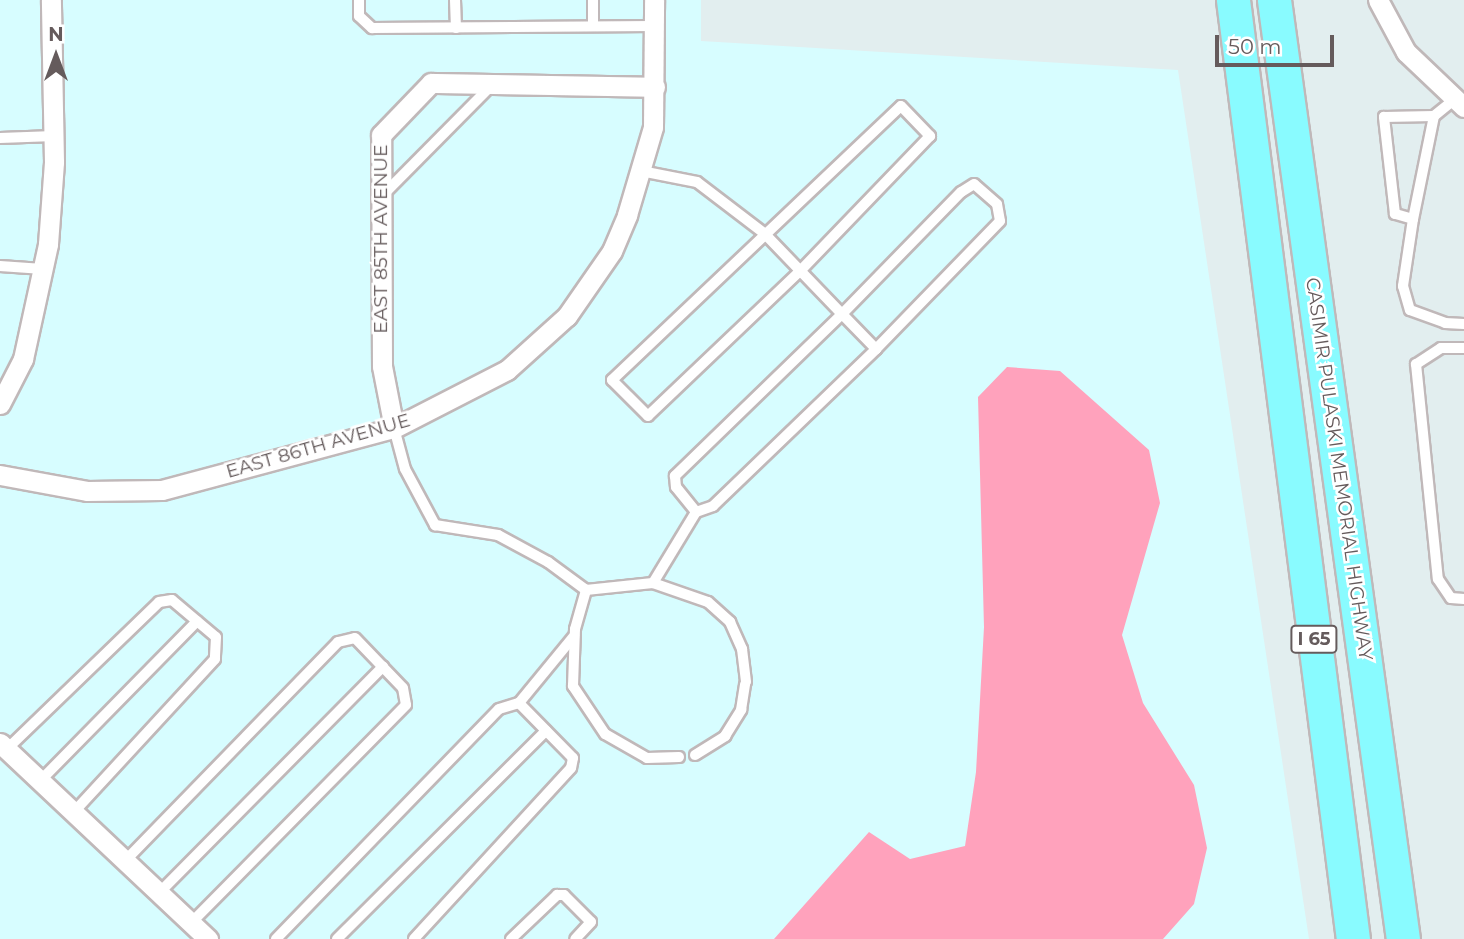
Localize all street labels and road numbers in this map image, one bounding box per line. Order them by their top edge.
street label: EAST 85TH AVENUE [370,144,392,334]
street label: CASIMIR PULASKI MEMORIAL HIGHWAY [1301,276,1377,662]
street label: EAST 86TH AVENUE [223,409,413,483]
road number: I 65 [1290,624,1338,654]

